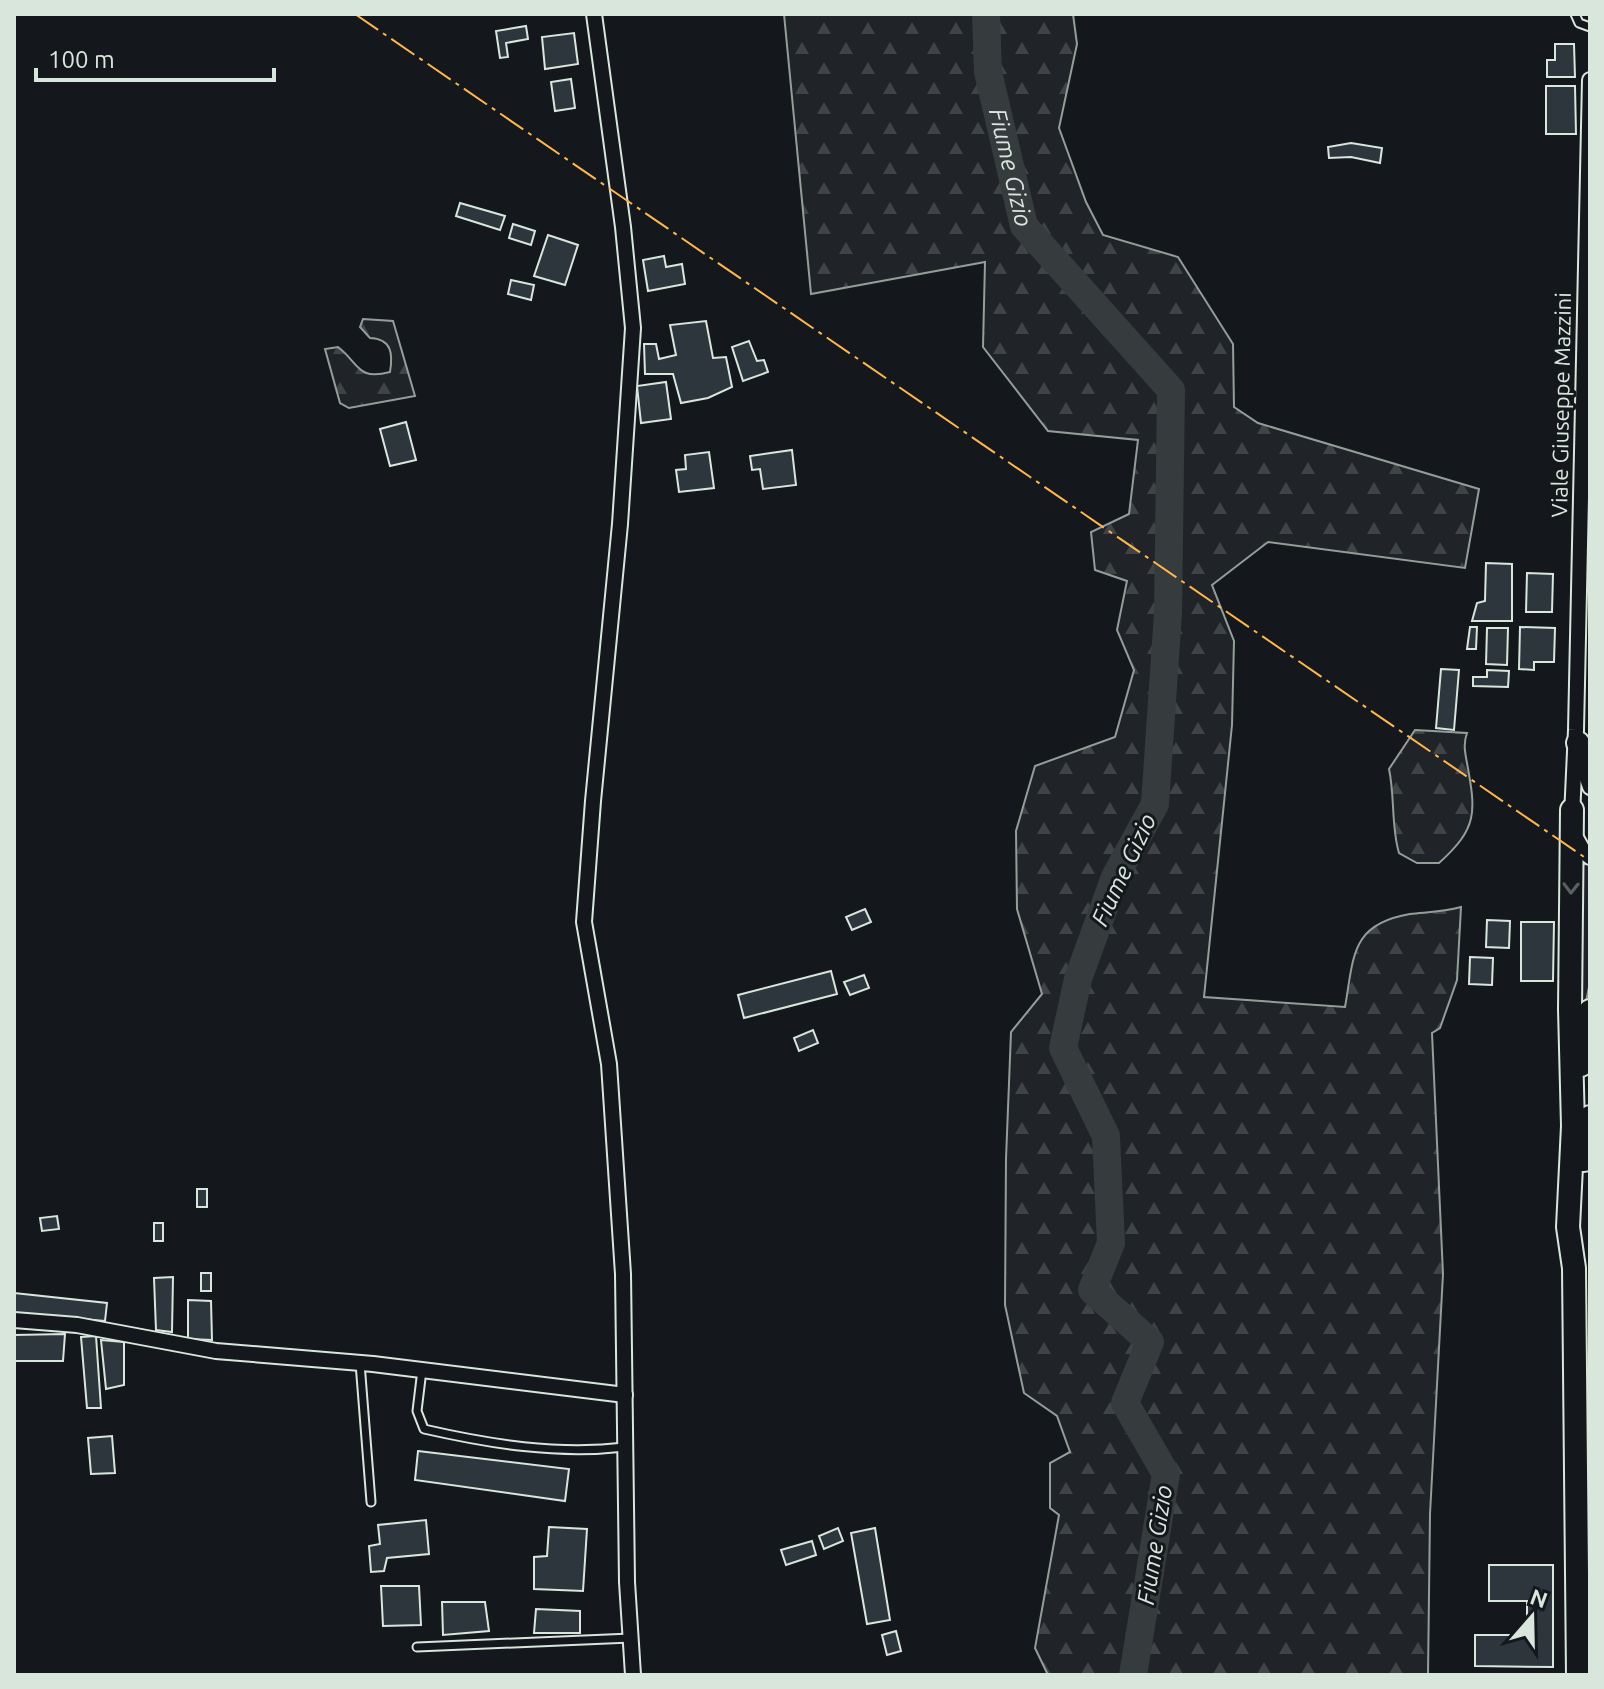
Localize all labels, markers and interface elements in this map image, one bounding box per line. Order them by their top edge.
scale bar [36,32,274,82]
text: 100 m [48,46,115,73]
water label: Fiume Gizio [984,105,1038,229]
street label: Viale Giuseppe Mazzini [1546,292,1575,518]
water label: Fiume Gizio [1086,809,1161,930]
one-way arrow [1562,882,1580,895]
water label: Fiume Gizio [1132,1483,1177,1607]
north arrow [1492,1577,1572,1657]
text: N [1527,1583,1551,1612]

